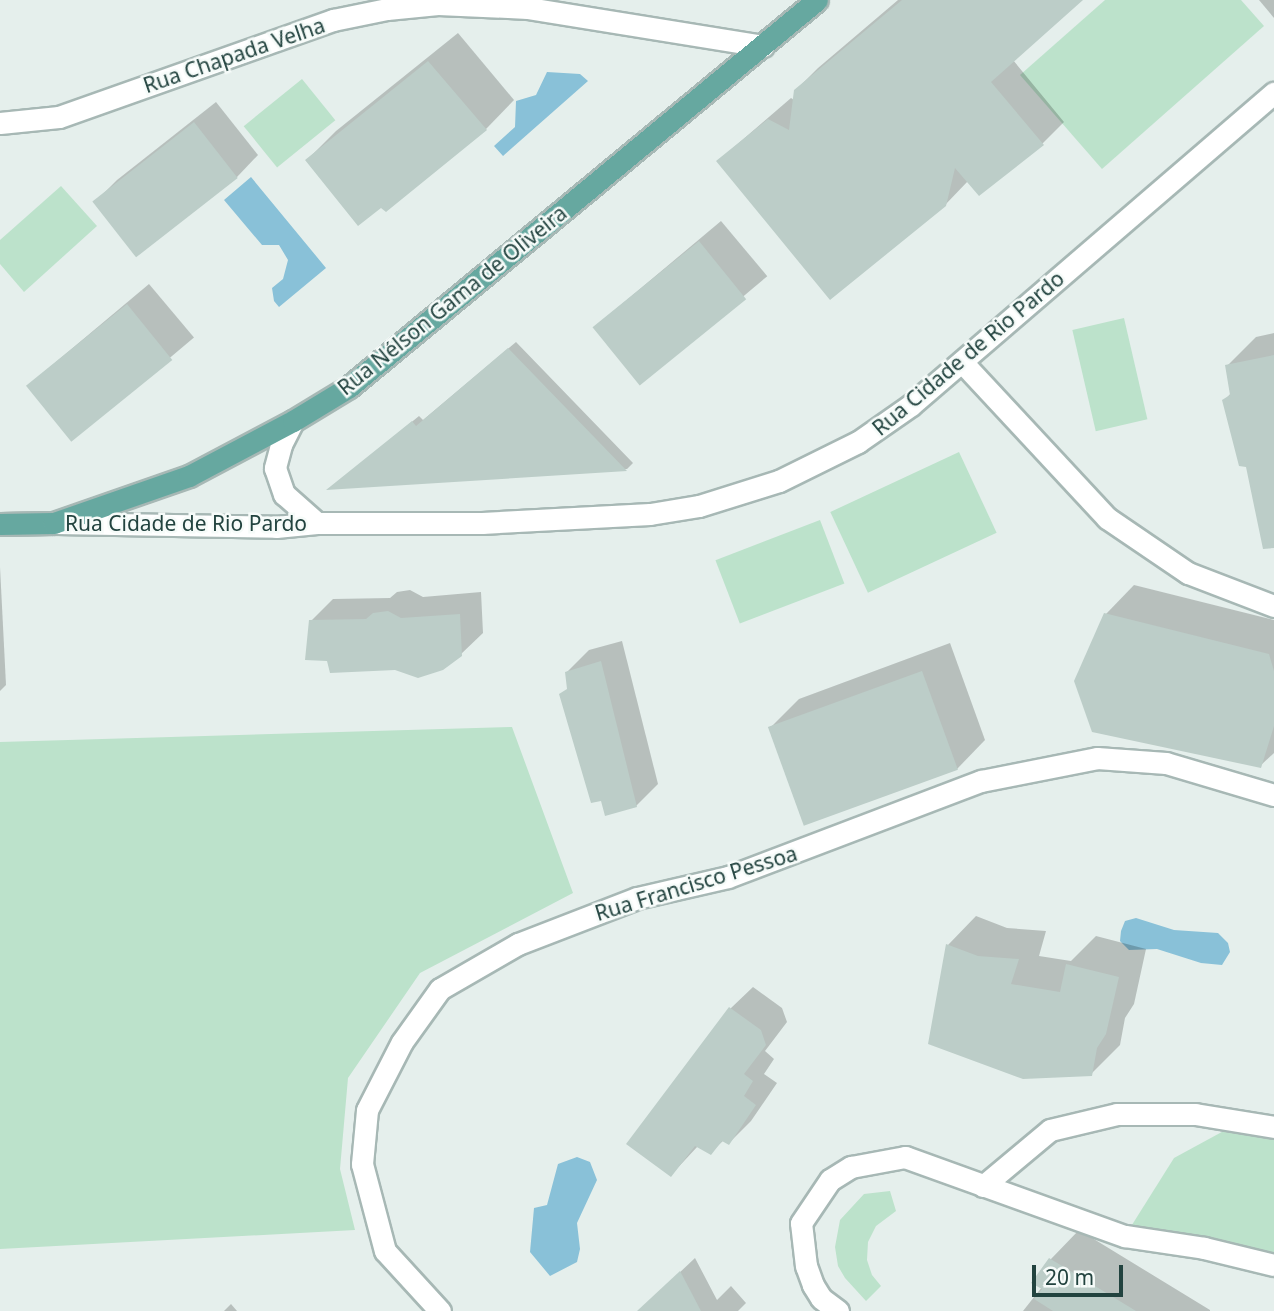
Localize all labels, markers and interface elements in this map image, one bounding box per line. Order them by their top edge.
street label: Rua Chapada Velha [140,12,328,98]
street label: Rua Nélson Gama de Oliveira [333,200,571,400]
street label: Rua Cidade de Rio Pardo [867,266,1069,440]
street label: Rua Cidade de Rio Pardo [65,510,307,536]
street label: Rua Francisco Pessoa [592,840,800,926]
scale bar [1036,1252,1127,1296]
text: 20 m [1045,1263,1094,1291]

